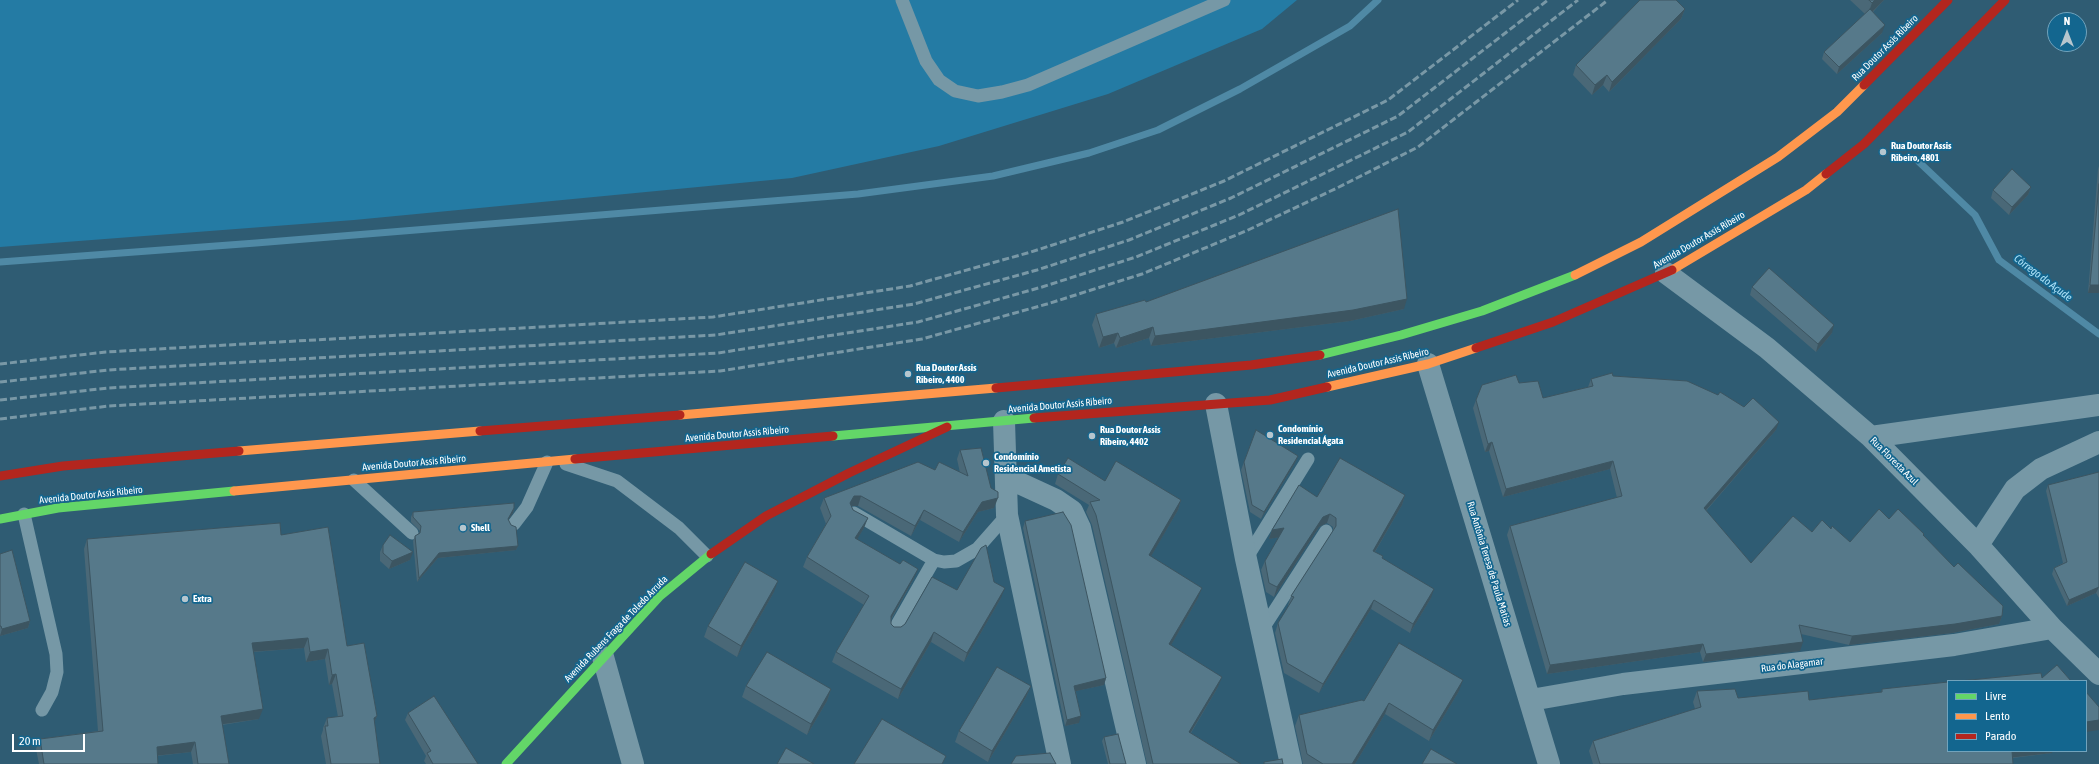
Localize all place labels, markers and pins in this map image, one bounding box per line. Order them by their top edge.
place label: Rua Doutor Assis Ribeiro, 4801 [1891,140,1952,164]
marker: Rua Doutor Assis Ribeiro, 4801 [1878,147,1888,157]
place label: Rua Doutor Assis Ribeiro, 4400 [916,362,977,386]
marker: Rua Doutor Assis Ribeiro, 4400 [903,369,913,379]
place label: Condomínio Residencial Ágata [1278,423,1343,446]
place label: Rua Doutor Assis Ribeiro, 4402 [1100,424,1161,448]
marker: Condomínio Residencial Ágata [1265,430,1275,440]
marker: Rua Doutor Assis Ribeiro, 4402 [1087,431,1097,441]
place label: Condomínio Residencial Ametista [994,451,1071,474]
marker: Condomínio Residencial Ametista [981,458,991,468]
place label: Shell [471,522,490,534]
marker: Shell [458,523,468,533]
place label: Extra [193,593,212,605]
marker: Extra [180,594,190,604]

